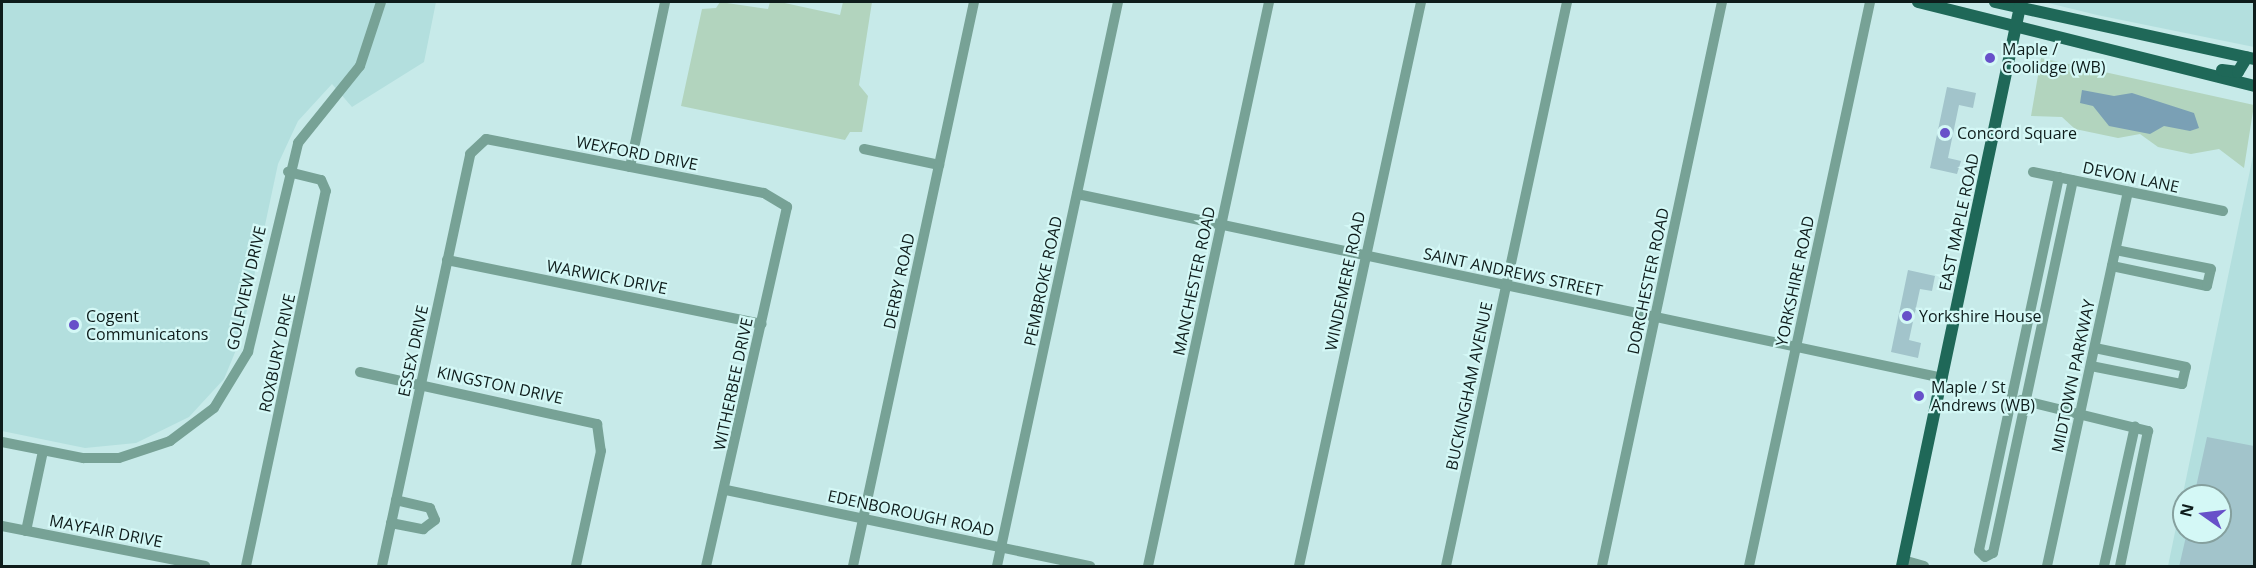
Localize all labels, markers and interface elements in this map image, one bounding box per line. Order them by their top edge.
place label: Maple / Coolidge (WB) [2002,39,2106,77]
marker: Maple / Coolidge (WB) [1983,51,1997,65]
place label: Concord Square [1957,123,2077,143]
marker: Concord Square [1938,126,1952,140]
street label: WEXFORD DRIVE [574,132,700,174]
street label: EAST MAPLE ROAD [1935,151,1983,293]
street label: DEVON LANE [2081,157,2181,197]
street label: MANCHESTER ROAD [1169,205,1219,357]
street label: DORCHESTER ROAD [1623,206,1673,356]
street label: WINDEMERE ROAD [1321,210,1369,352]
street label: PEMBROKE ROAD [1020,214,1066,348]
street label: YORKSHIRE ROAD [1772,214,1818,348]
street label: GOLFVIEW DRIVE [222,224,270,352]
street label: DERBY ROAD [879,231,919,331]
street label: SAINT ANDREWS STREET [1422,244,1604,300]
street label: WARWICK DRIVE [545,256,669,298]
street label: ROXBURY DRIVE [255,292,299,414]
street label: MIDTOWN PARKWAY [2047,298,2099,454]
street label: BUCKINGHAM AVENUE [1442,300,1496,472]
street label: ESSEX DRIVE [394,303,432,399]
place label: Cogent Communicatons [86,306,208,344]
place label: Yorkshire House [1919,306,2042,326]
marker: Yorkshire House [1900,309,1914,323]
street label: WITHERBEE DRIVE [710,316,756,452]
marker: Cogent Communicatons [67,318,81,332]
street label: KINGSTON DRIVE [435,362,565,408]
place label: Maple / St Andrews (WB) [1931,377,2035,415]
marker: Maple / St Andrews (WB) [1912,389,1926,403]
north arrow [2172,484,2232,544]
street label: EDENBOROUGH ROAD [826,486,996,540]
text: N [2174,501,2199,519]
street label: MAYFAIR DRIVE [48,511,164,551]

